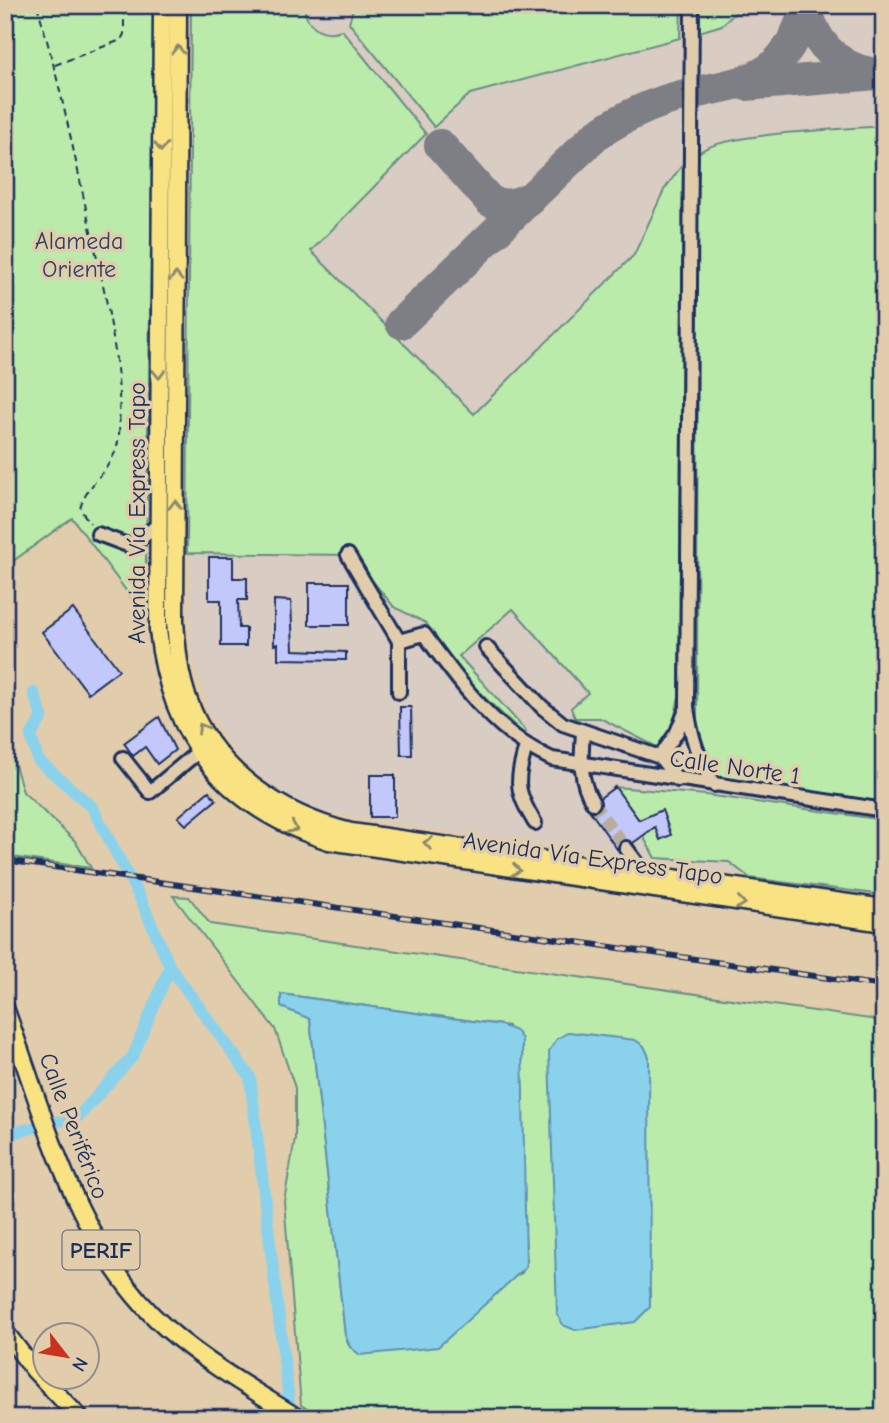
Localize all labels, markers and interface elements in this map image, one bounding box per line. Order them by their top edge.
one-way arrow [170,44,186,55]
one-way arrow [153,142,169,153]
park label: Alameda Oriente [35,227,123,283]
one-way arrow [168,272,184,282]
one-way arrow [151,370,167,380]
street label: Avenida Vía Express Tapo [123,382,151,644]
one-way arrow [167,499,183,510]
one-way arrow [197,722,210,735]
street label: Calle Norte 1 [668,744,802,790]
one-way arrow [286,820,298,834]
street label: Avenida Vía Express Tapo [461,826,725,890]
one-way arrow [422,836,434,851]
one-way arrow [510,862,522,877]
one-way arrow [735,895,747,910]
street label: Calle Periférico [33,1049,115,1203]
road number: PERIF [62,1231,140,1270]
north arrow [32,1322,102,1392]
text: N [67,1353,92,1375]

